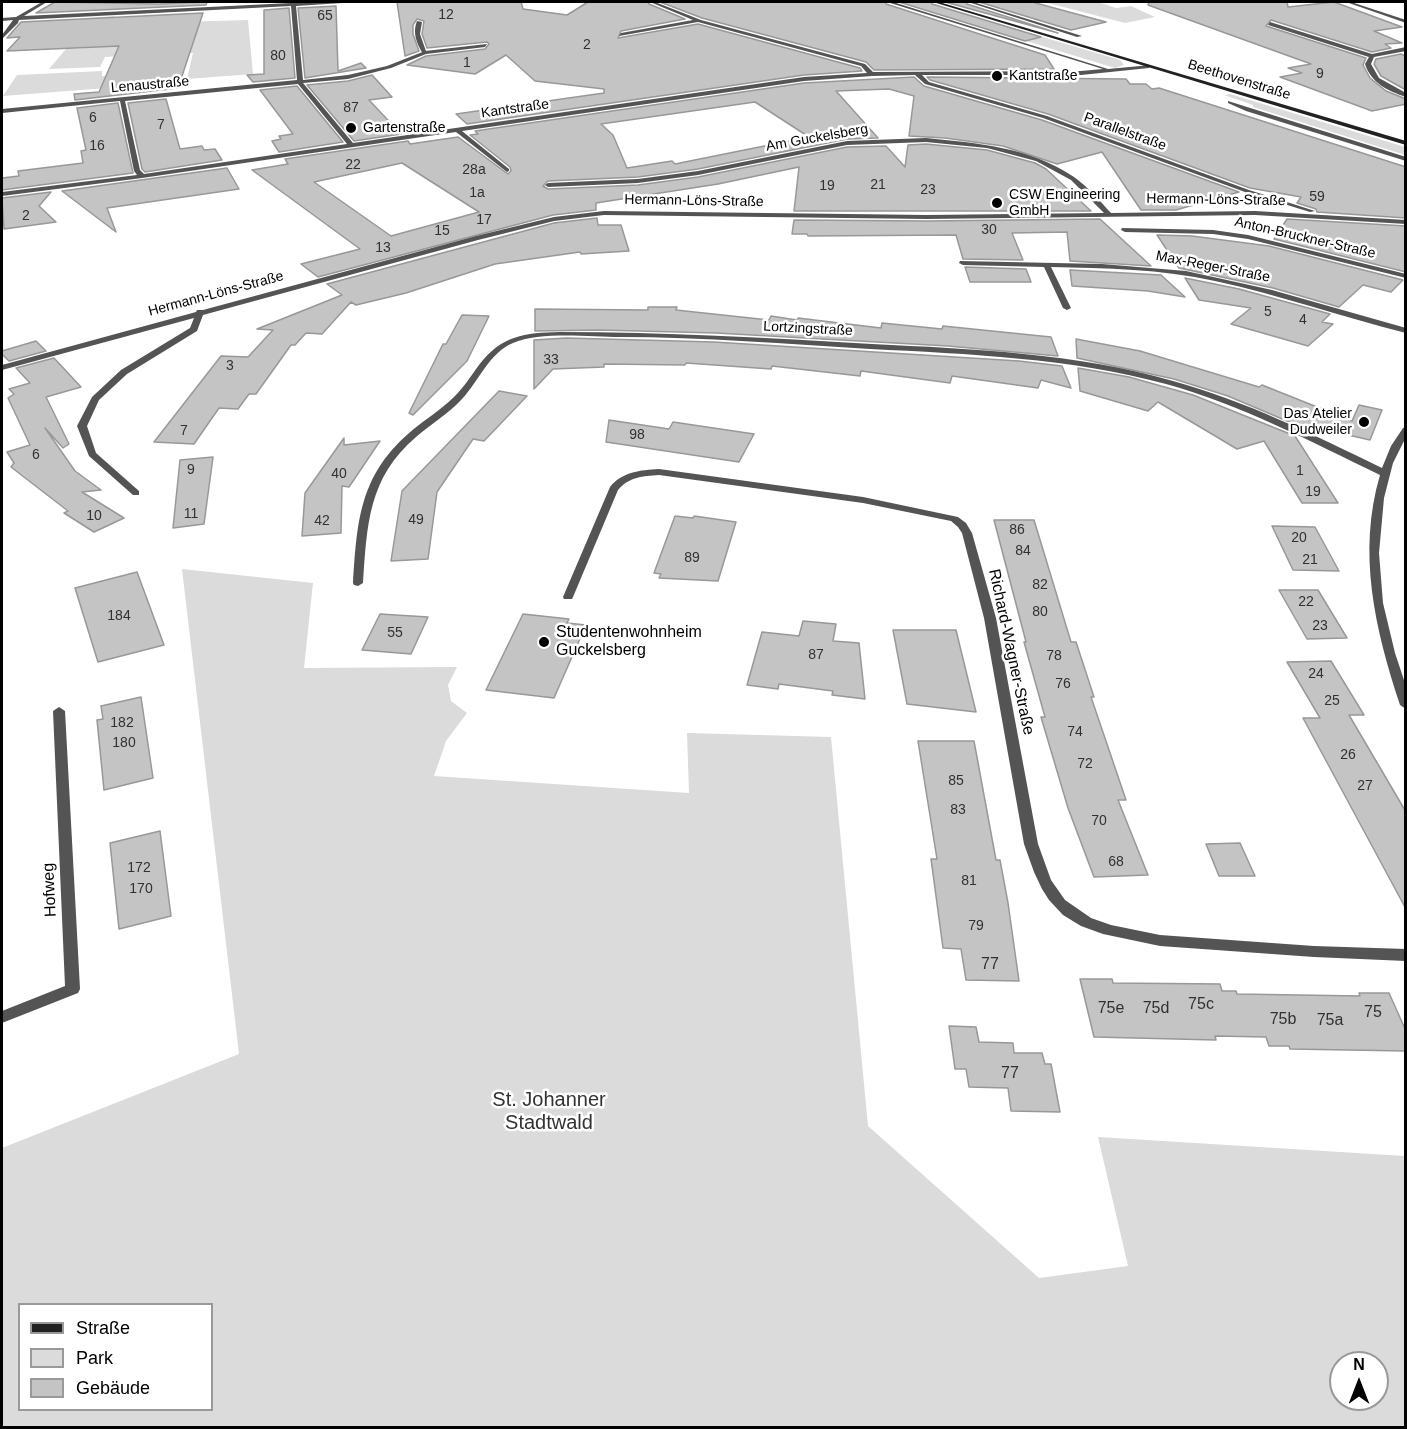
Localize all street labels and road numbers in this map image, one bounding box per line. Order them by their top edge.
street label: Beethovenstraße [1186,56,1292,104]
street label: Lenaustraße [110,73,190,97]
street label: Kantstraße [480,96,550,122]
street label: Parallelstraße [1082,109,1168,155]
street label: Am Guckelsberg [765,121,869,155]
street label: Hermann-Löns-Straße [1146,190,1286,210]
street label: Hermann-Löns-Straße [624,191,764,211]
street label: Anton-Bruckner-Straße [1233,214,1377,262]
street label: Max-Reger-Straße [1155,248,1271,286]
street label: Hermann-Löns-Straße [147,268,285,320]
street label: Lortzingstraße [763,318,853,340]
street label: Richard-Wagner-Straße [984,567,1038,737]
street label: Hofweg [39,862,61,918]

